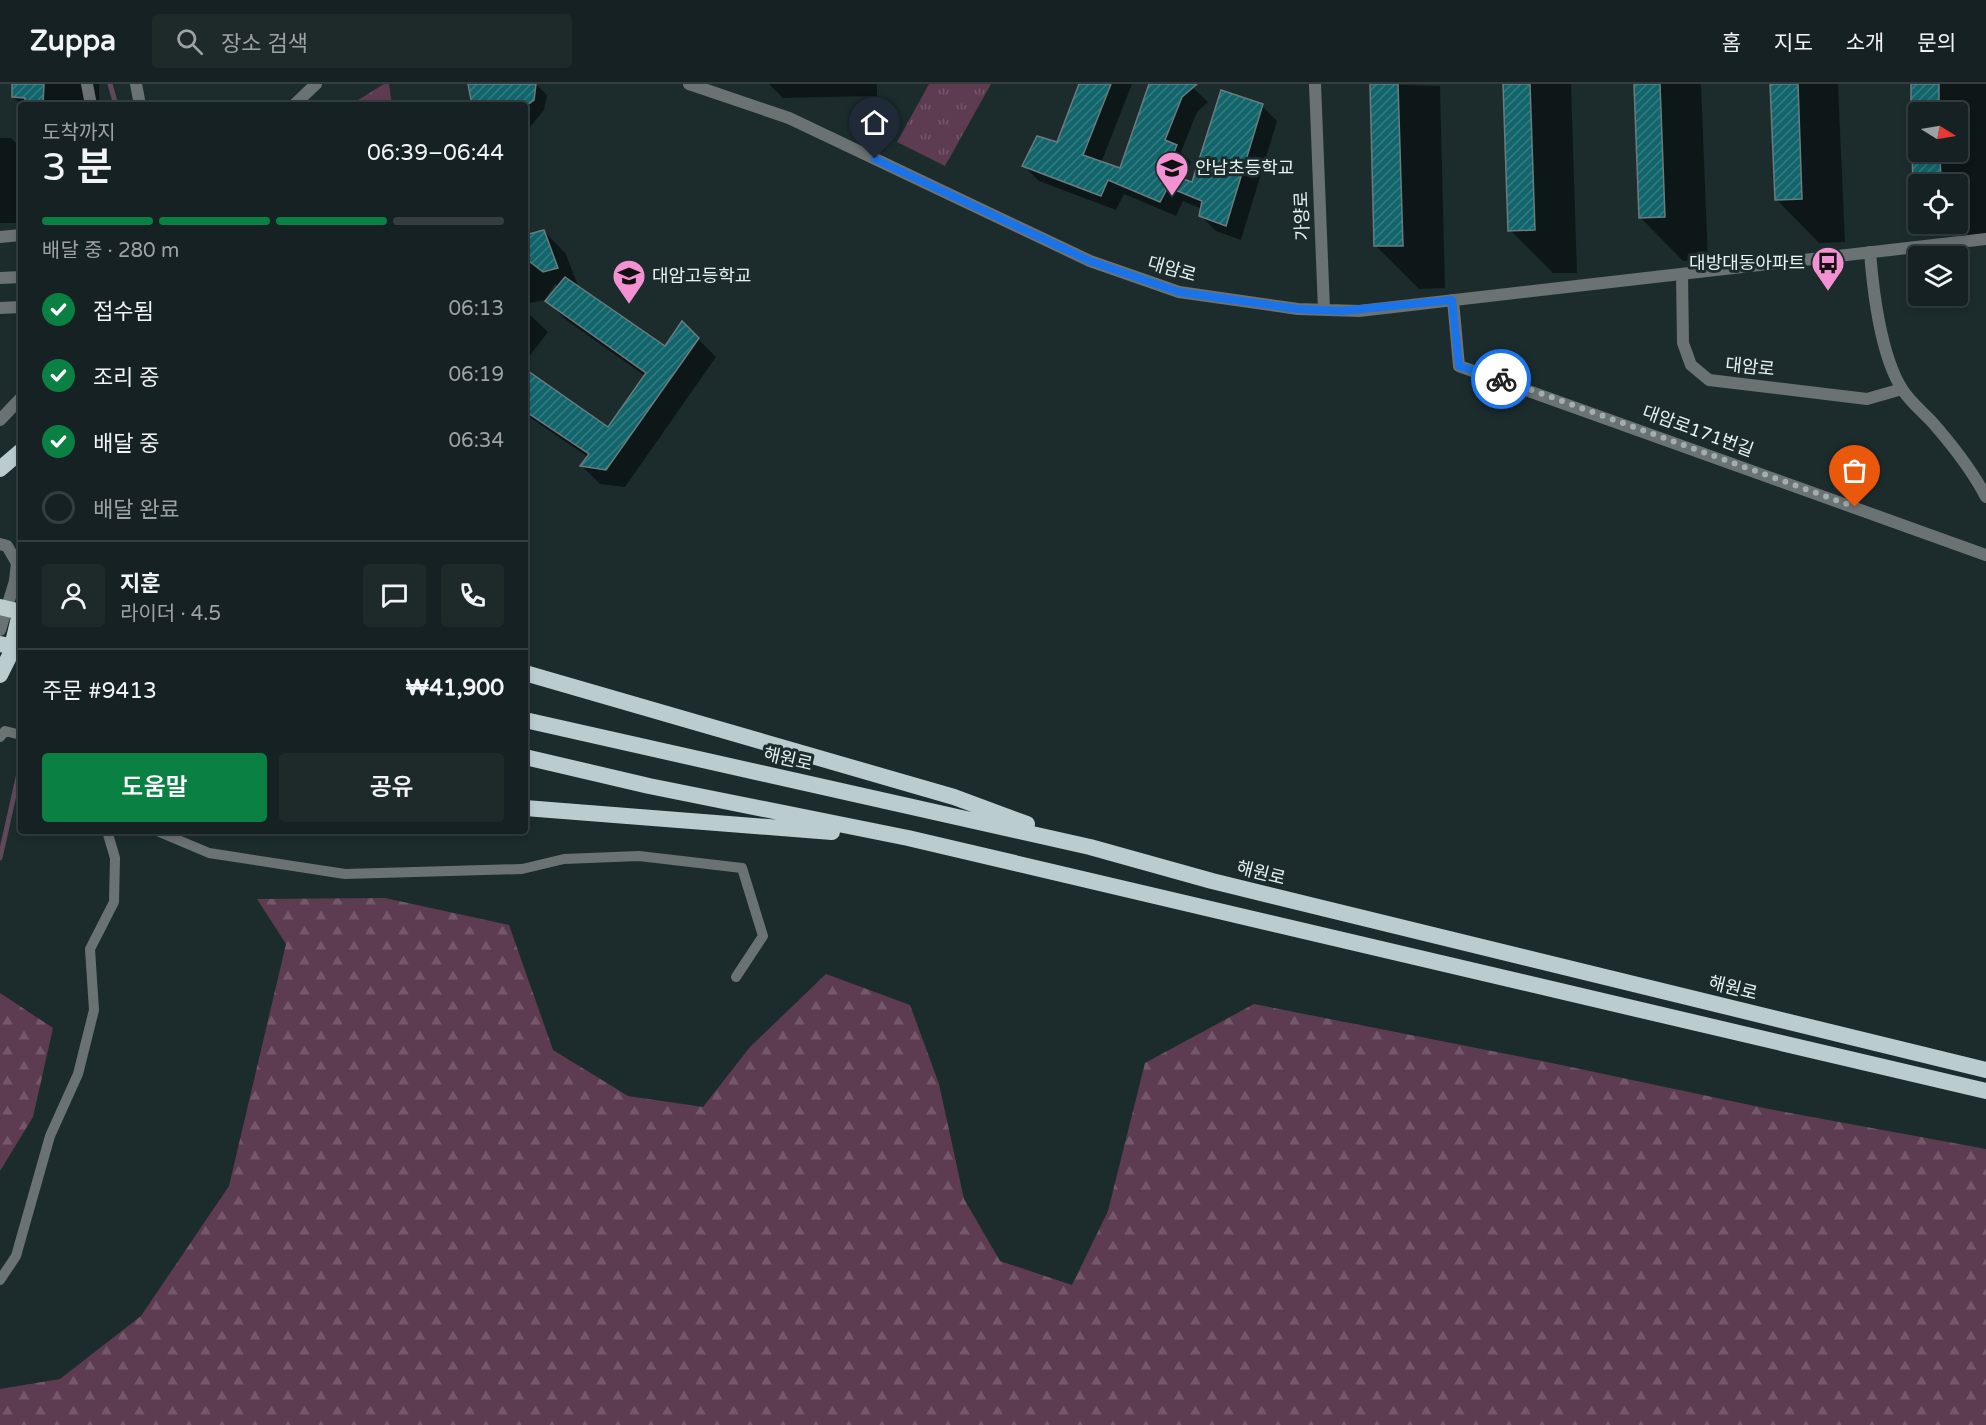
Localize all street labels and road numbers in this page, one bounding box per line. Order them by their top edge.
street label: 가양로 [1290,191,1314,241]
street label: 대암로 [1145,252,1199,286]
street label: 대암로 [1724,353,1776,381]
street label: 대암로171번길 [1639,401,1757,461]
street label: 해원로 [761,743,815,775]
street label: 해원로 [1234,856,1288,890]
street label: 해원로 [1706,971,1760,1005]

